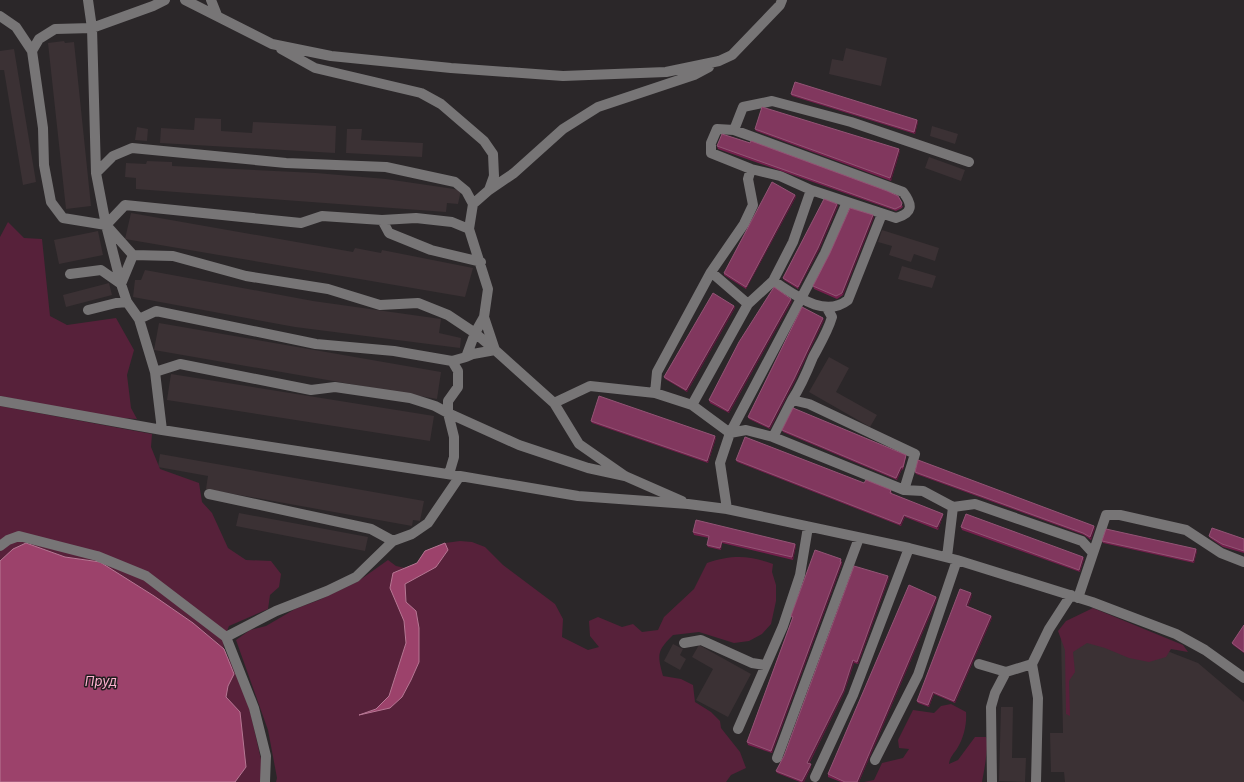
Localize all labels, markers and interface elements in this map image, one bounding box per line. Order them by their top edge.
water label: Пруд [85,673,117,689]

